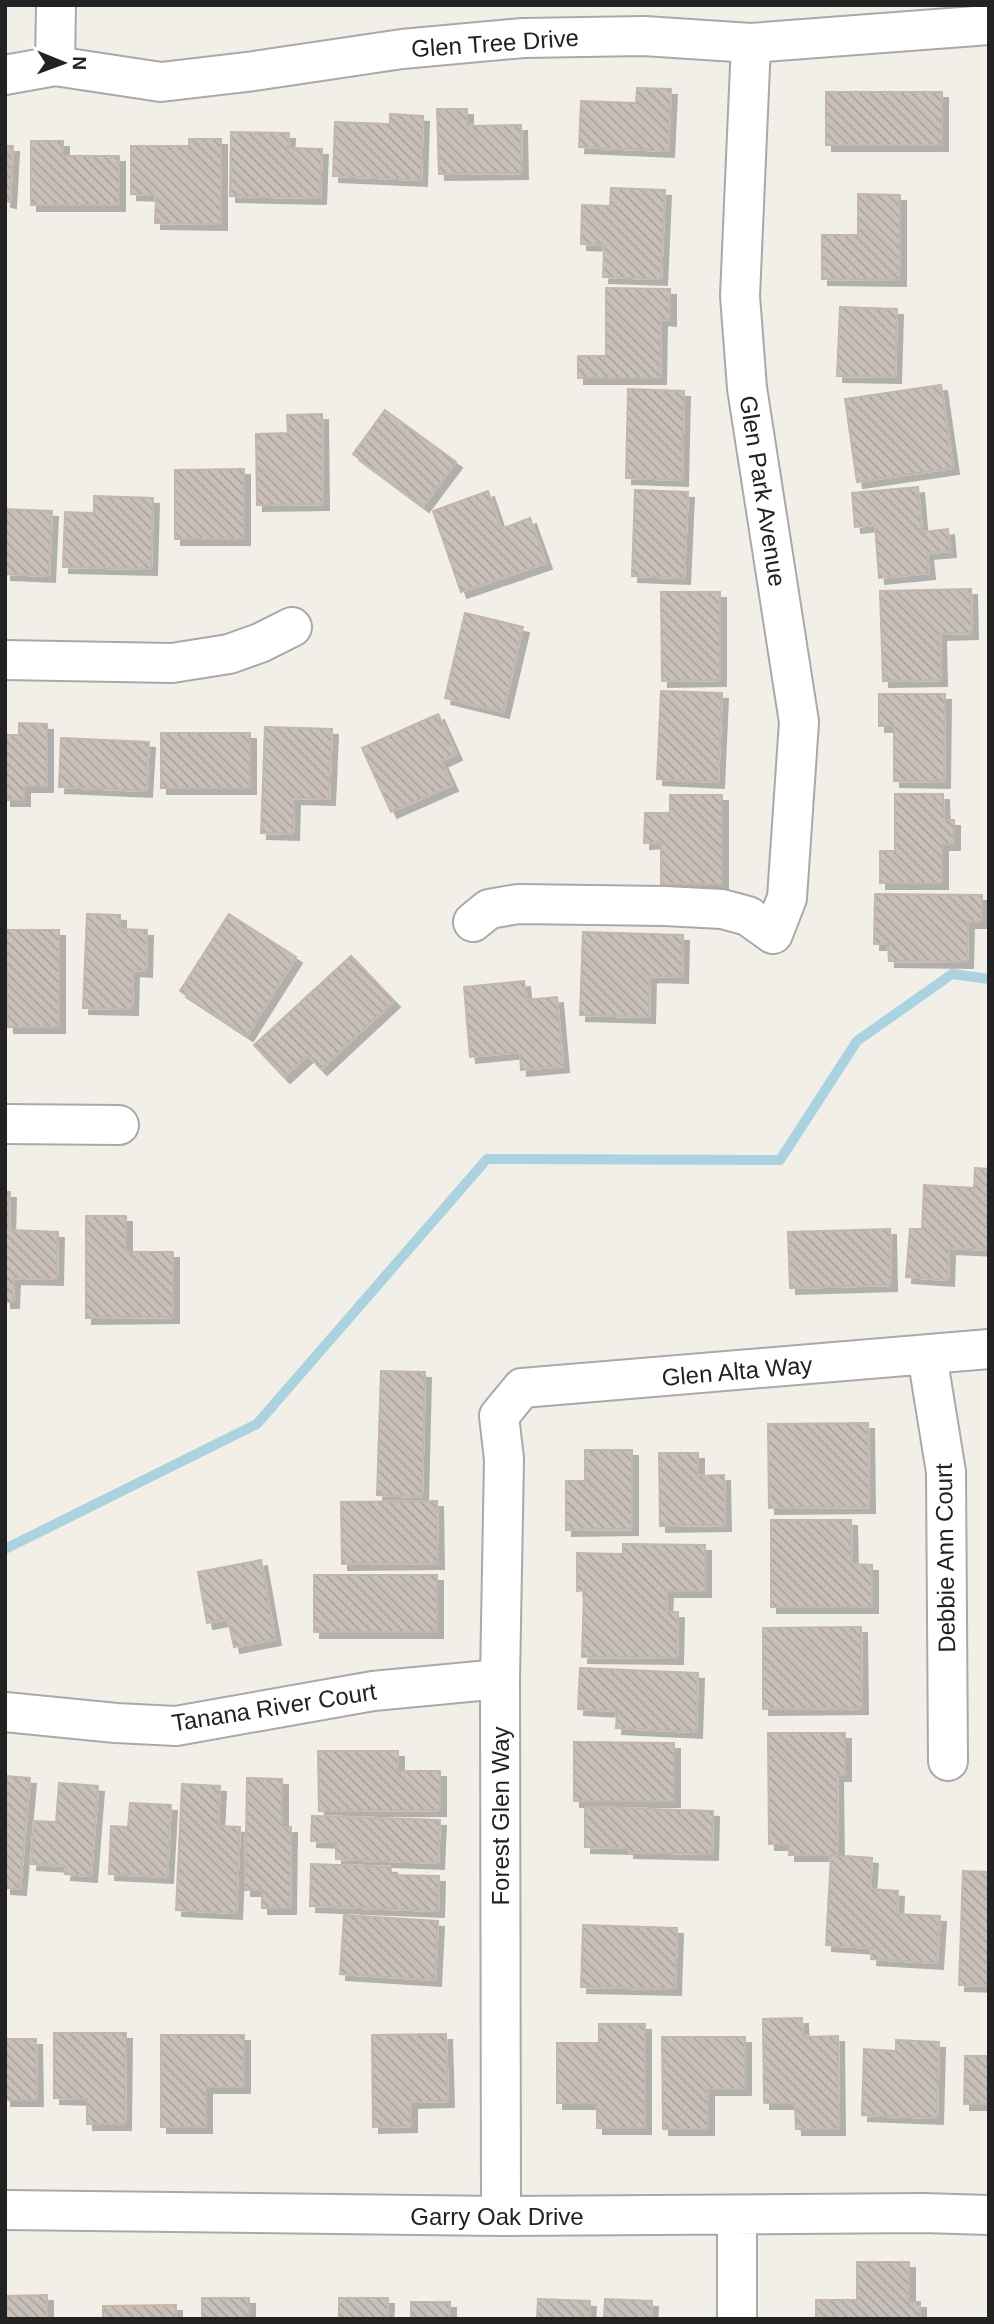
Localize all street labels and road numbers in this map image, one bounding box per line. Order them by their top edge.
street label: Glen Tree Drive [410,24,580,62]
street label: Glen Park Avenue [735,394,791,588]
street label: Glen Alta Way [661,1351,813,1391]
street label: Debbie Ann Court [930,1463,960,1653]
street label: Tanana River Court [170,1677,379,1737]
street label: Forest Glen Way [487,1726,514,1906]
street label: Garry Oak Drive [410,2203,584,2230]

